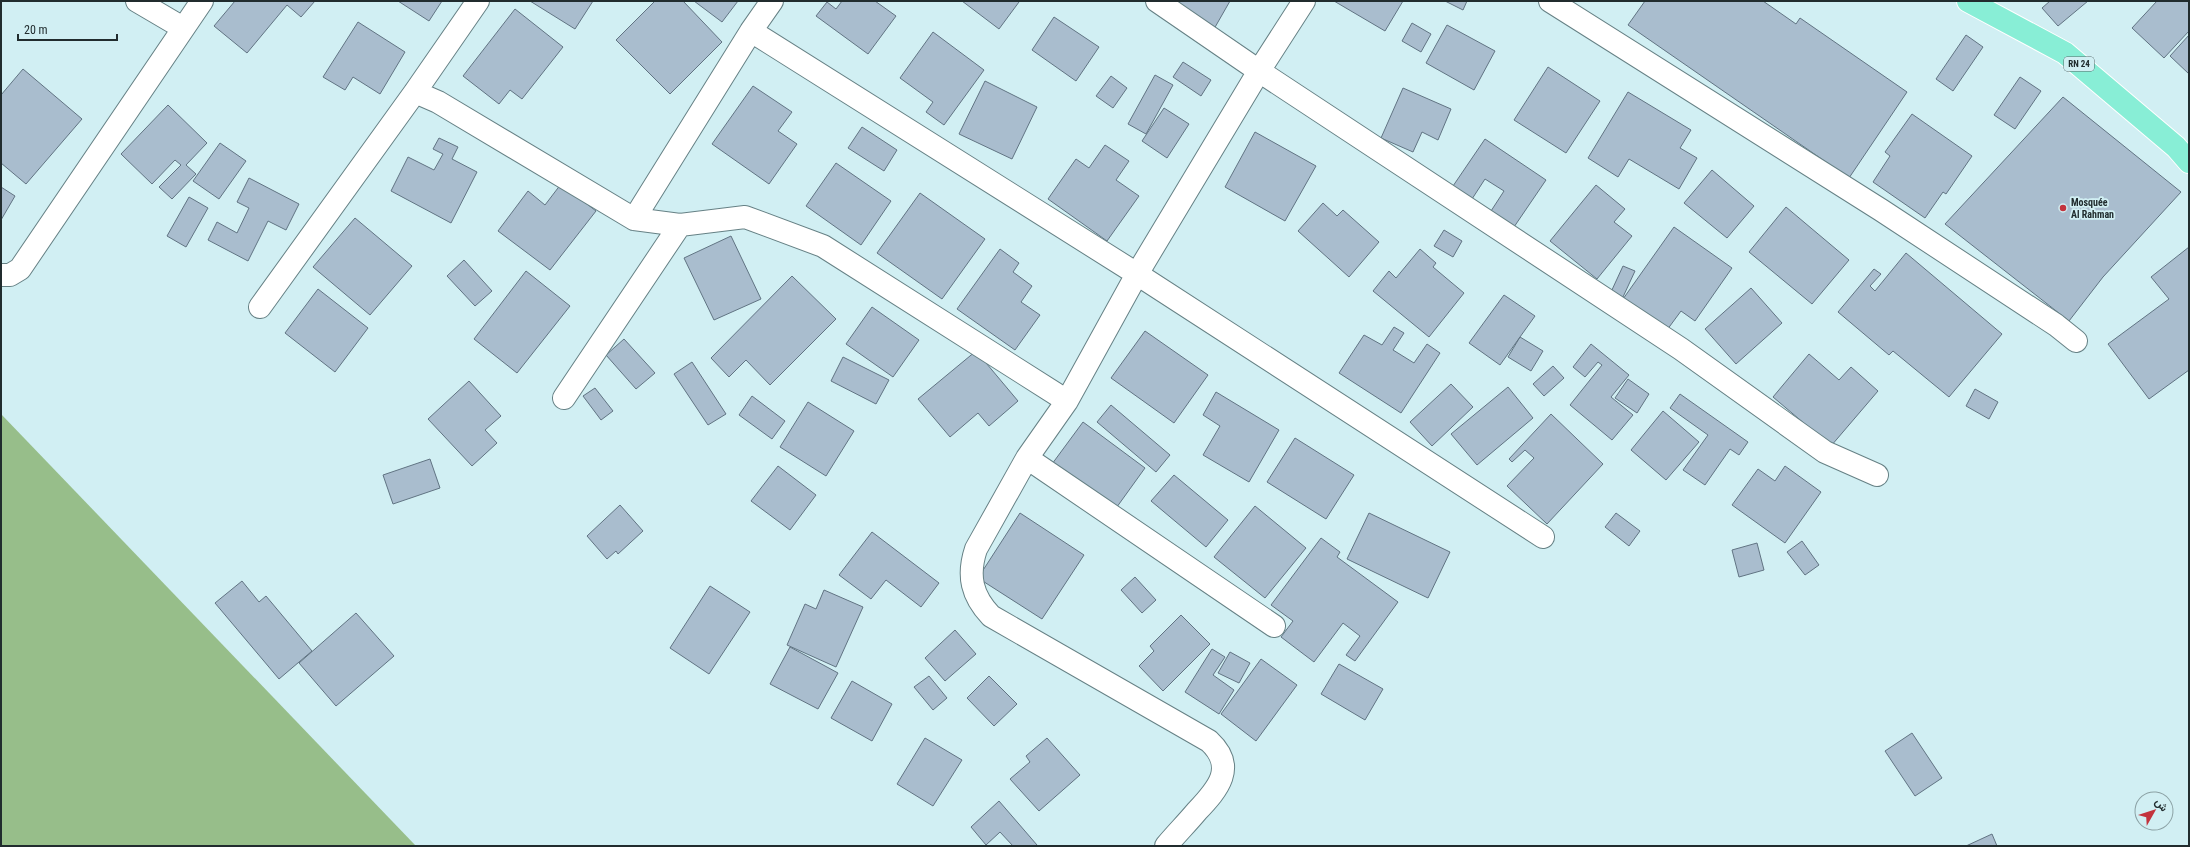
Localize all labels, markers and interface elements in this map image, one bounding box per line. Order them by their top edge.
scale bar [18,16,117,42]
text: 20 m [24,23,48,37]
road number: RN 24 [2064,57,2094,71]
place label: Mosquée Al Rahman [2071,197,2114,220]
marker: Mosquée Al Rahman [2058,203,2068,213]
north arrow [2134,791,2174,831]
text: ش [2152,796,2171,814]

